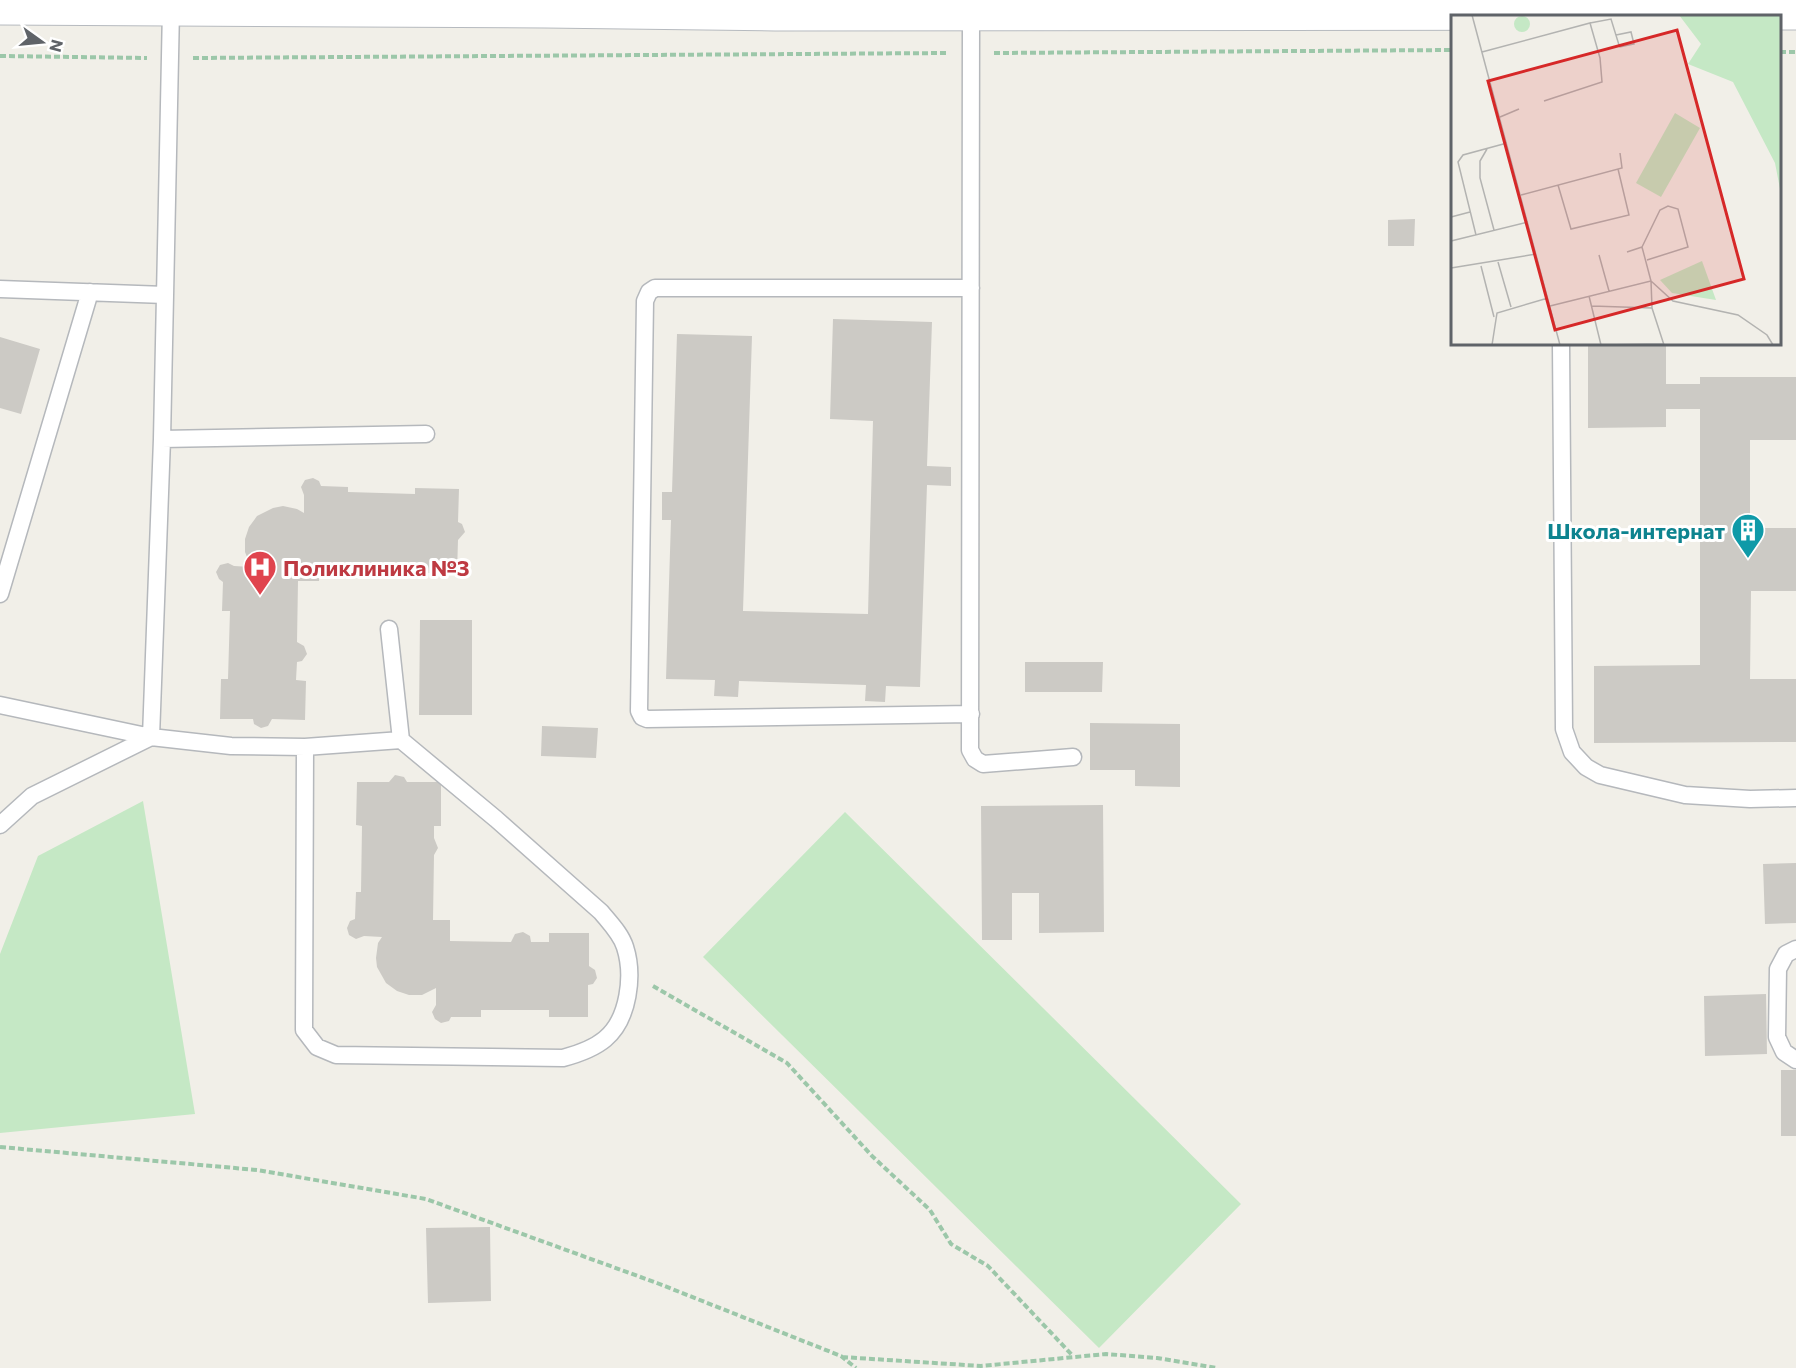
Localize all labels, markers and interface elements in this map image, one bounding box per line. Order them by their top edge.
north arrow [12,12,72,72]
inset map [1451,15,1781,345]
text: N [46,38,68,54]
building icon: Школа-интернат [1730,512,1766,559]
place label: Школа-интернат [1547,517,1725,544]
hospital icon: Поликлиника №3 [242,549,278,596]
place label: Поликлиника №3 [283,554,470,581]

